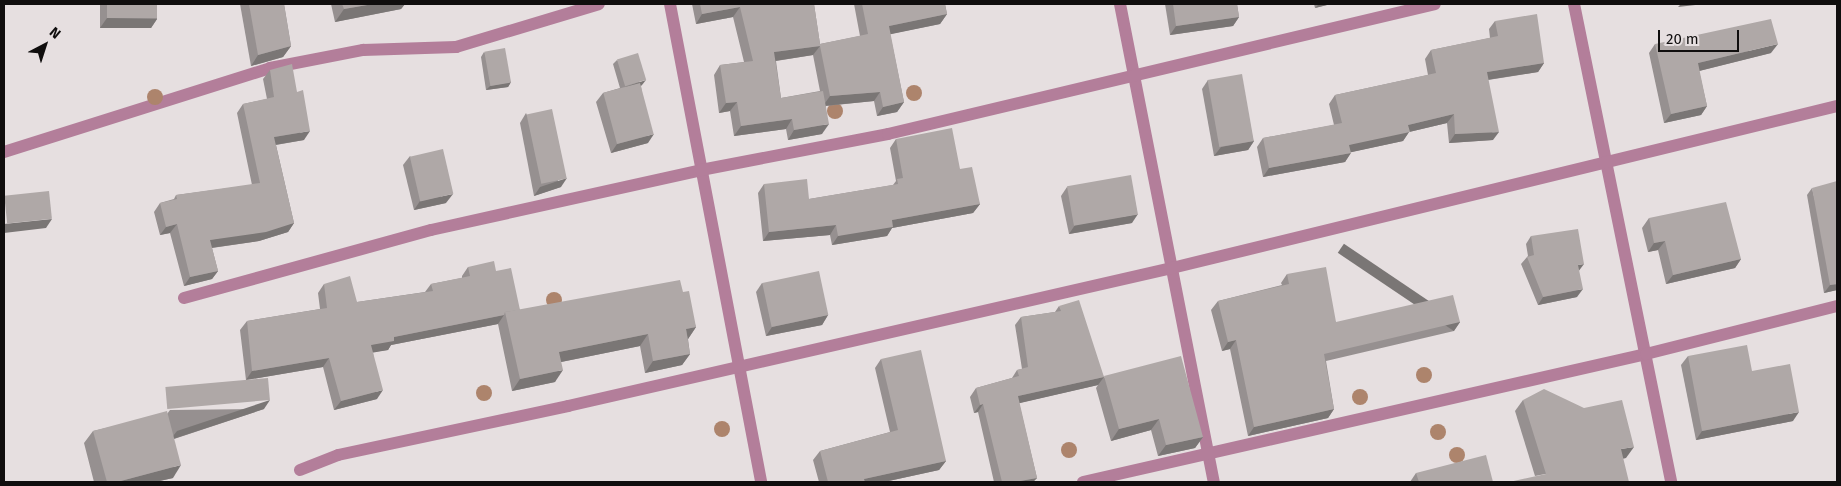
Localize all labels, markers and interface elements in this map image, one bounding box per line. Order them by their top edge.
north arrow [20,20,70,70]
scale bar [1661,20,1742,52]
text: N [46,24,64,43]
text: 20 m [1666,30,1699,48]

